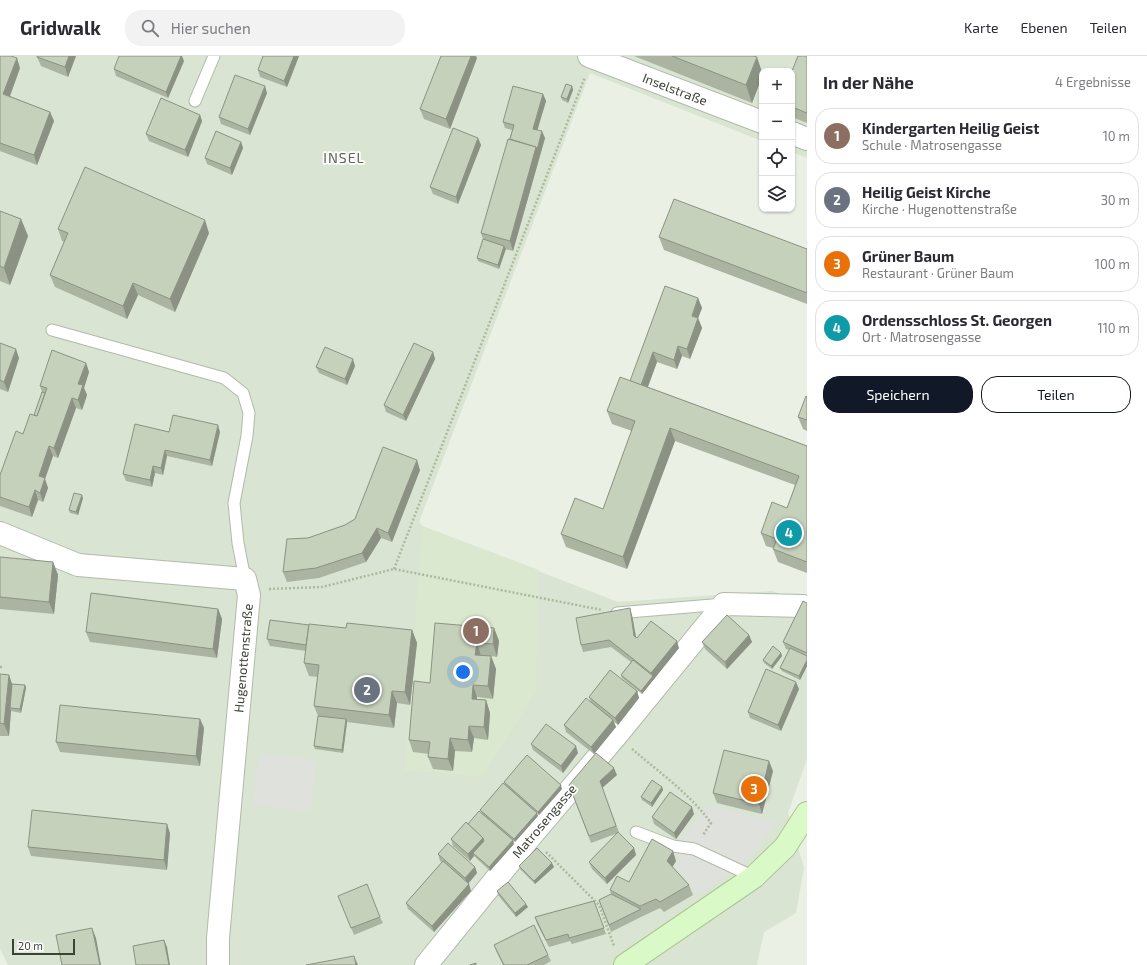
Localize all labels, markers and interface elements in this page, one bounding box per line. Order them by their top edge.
search box [125,10,405,46]
text: Gridwalk [20,16,101,39]
icon: search [139,17,161,39]
text: Hier suchen [171,19,251,37]
text: Karte [964,19,999,36]
text: Ebenen [1021,19,1068,36]
text: Teilen [1090,19,1127,36]
map controls [759,68,795,212]
button: + [759,68,795,104]
street label: Inselstraße [640,69,710,109]
text: In der Nähe [823,72,914,92]
text: 4 Ergebnisse [1055,74,1131,90]
button: − [759,104,795,140]
text: Kindergarten Heilig Geist [862,119,1039,137]
text: 1 [834,128,840,144]
text: 10 m [1103,128,1130,144]
text: Schule · Matrosengasse [862,137,1002,153]
button: locate [759,140,795,176]
district label: INSEL [323,149,365,166]
button: layers [759,176,795,212]
text: Heilig Geist Kirche [862,183,991,201]
text: 2 [833,192,841,208]
text: 30 m [1101,192,1130,208]
text: Kirche · Hugenottenstraße [862,201,1017,217]
text: Grüner Baum [862,247,954,265]
text: 3 [833,256,841,272]
text: 100 m [1095,256,1130,272]
text: Restaurant · Grüner Baum [862,265,1014,281]
text: Ordensschloss St. Georgen [862,311,1052,329]
text: 4 [833,320,841,336]
text: 110 m [1098,320,1130,336]
text: Ort · Matrosengasse [862,329,981,345]
button: Speichern [823,376,973,413]
button: Teilen [981,376,1131,413]
pin: 4 [776,518,802,548]
street label: Hugenottenstraße [230,603,256,713]
pin: 1 [463,616,489,646]
your location [453,662,473,682]
pin: 2 [354,675,380,705]
pin: 3 [741,774,767,804]
street label: Matrosengasse [508,781,580,861]
scale bar [12,937,75,956]
text: 20 m [18,939,43,952]

